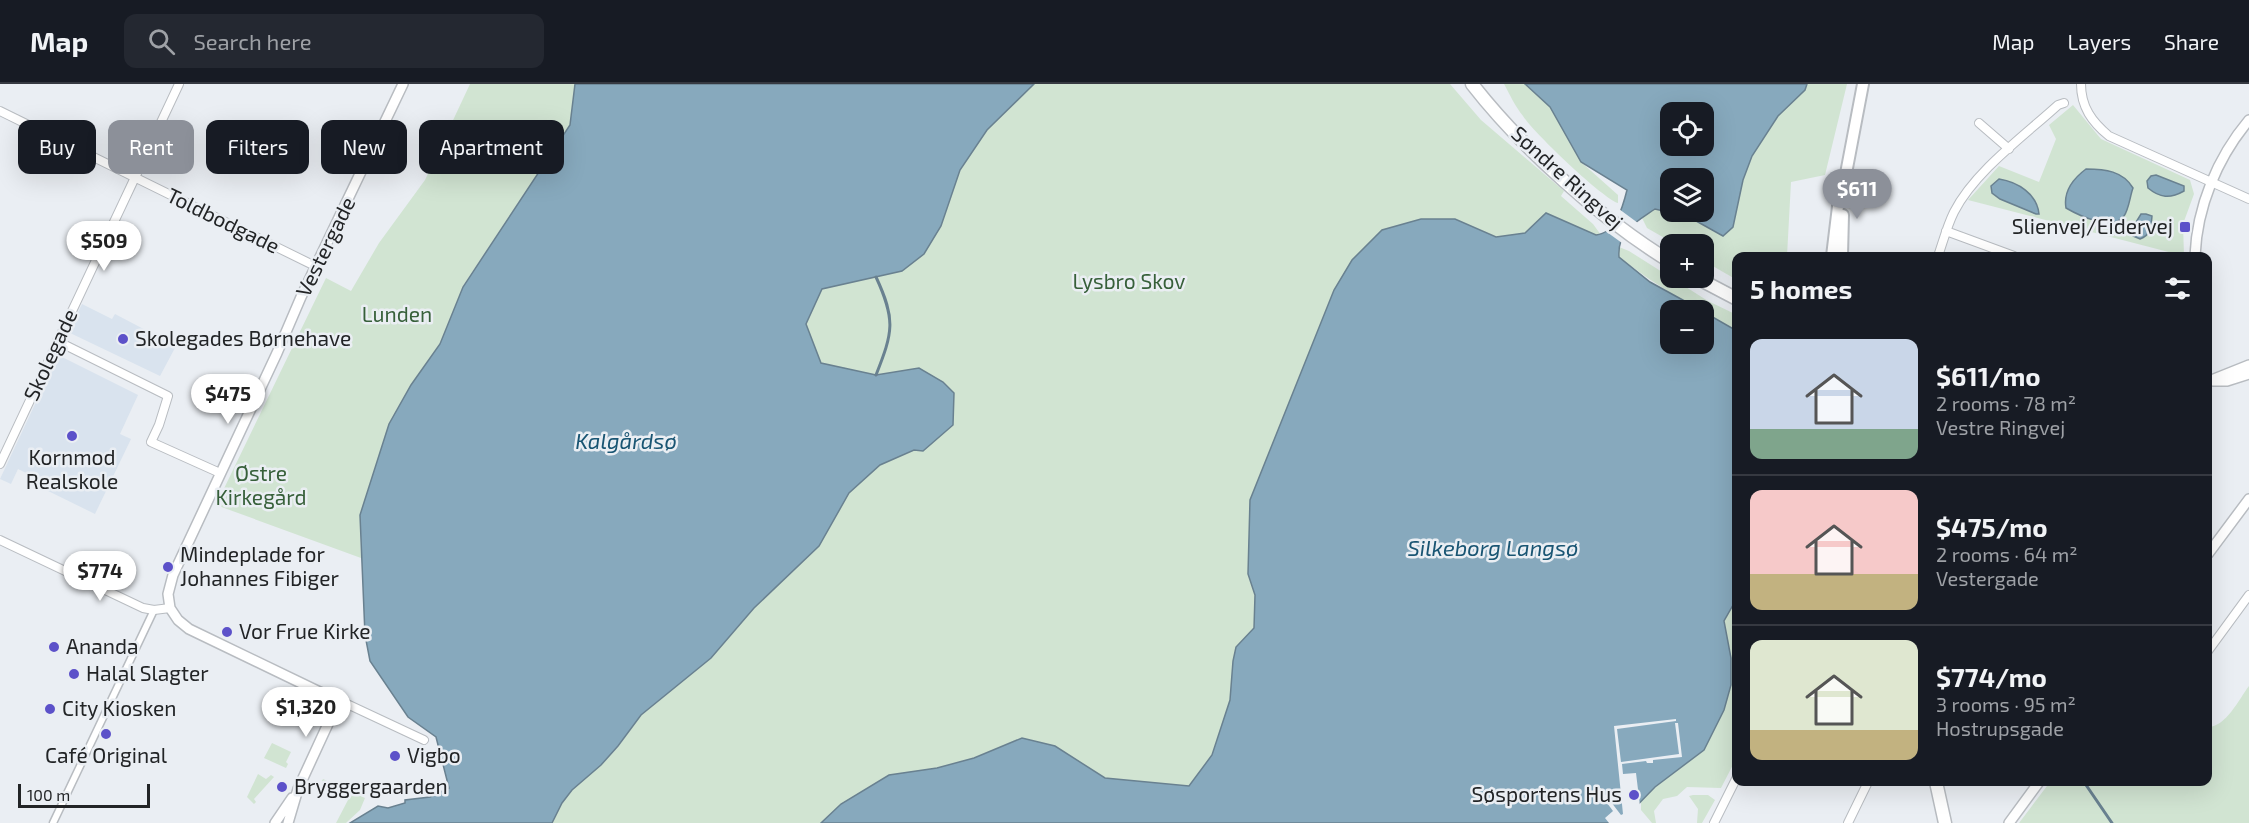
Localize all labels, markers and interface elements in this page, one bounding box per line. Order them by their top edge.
search box [124,14,544,68]
text: Map [30,24,88,58]
icon: search [145,25,178,58]
text: Search here [193,28,312,54]
text: Map [1992,29,2034,54]
text: Layers [2067,29,2131,54]
text: Share [2164,29,2219,54]
map controls [1660,102,1714,354]
button: locate [1660,102,1714,156]
chip: Buy [18,120,96,174]
chip: Rent [108,120,194,174]
chip: Filters [206,120,309,174]
chip: New [321,120,407,174]
chip: Apartment [419,120,564,174]
street label: Søndre Ringvej [1506,120,1629,234]
button: layers [1660,168,1714,222]
pin: $611 [1821,169,1893,220]
text: $611 [1837,176,1877,200]
street label: Toldbodgade [163,182,284,258]
street label: Vestergade [290,192,360,300]
place label: Slienvej/Eidervej [2012,213,2173,239]
marker: Slienvej/Eidervej [2178,220,2192,234]
pin: $509 [68,221,140,272]
text: $509 [80,228,128,252]
button: + [1660,234,1714,288]
park label: Lysbro Skov [1073,268,1185,293]
icon: filters [2161,272,2194,305]
text: 5 homes [1750,273,1852,304]
button: − [1660,300,1714,354]
park label: Lunden [362,301,432,326]
street label: Skolegade [18,305,82,404]
place label: Skolegades Børnehave [135,325,351,350]
marker: Skolegades Børnehave [116,332,130,346]
text: $611/mo [1936,360,2041,391]
icon: home [1798,363,1870,435]
pin: $475 [192,374,264,425]
text: $475 [205,381,251,405]
text: 2 rooms · 78 m² [1936,391,2076,415]
text: Vestre Ringvej [1936,415,2065,439]
water label: Kalgårdsø [575,427,677,453]
marker: Kornmod Realskole [65,429,79,443]
place label: Kornmod Realskole [26,444,118,493]
park label: Østre Kirkegård [215,460,307,509]
text: $475/mo [1936,511,2048,542]
icon: home [1798,514,1870,586]
water label: Silkeborg Langsø [1407,534,1579,560]
place label: Mindeplade for Johannes Fibiger [180,541,339,590]
text: 2 rooms · 64 m² [1936,542,2078,566]
pin: $774 [64,551,136,602]
text: $774 [77,558,123,582]
marker: Mindeplade for Johannes Fibiger [161,560,175,574]
text: Vestergade [1936,566,2039,590]
place label: Vor Frue Kirke [239,618,371,643]
marker: Vor Frue Kirke [220,625,234,639]
place label: Ananda [66,633,139,658]
marker: Ananda [47,640,61,654]
place label: Halal Slagter [86,660,209,685]
text: $774/mo [1936,661,2047,692]
icon: home [1798,664,1870,736]
marker: Halal Slagter [67,667,81,681]
pin: $1,320 [257,687,355,738]
text: 3 rooms · 95 m² [1936,692,2076,716]
text: $1,320 [276,694,336,718]
place label: City Kiosken [62,695,177,720]
marker: City Kiosken [43,702,57,716]
text: Hostrupsgade [1936,716,2064,740]
marker: Café Original [99,727,113,741]
place label: Café Original [45,742,168,767]
place label: Vigbo [407,742,461,767]
marker: Vigbo [388,749,402,763]
place label: Bryggergaarden [294,773,448,798]
marker: Bryggergaarden [275,780,289,794]
scale bar [18,781,150,808]
place label: Søsportens Hus [1472,781,1622,806]
text: 100 m [27,785,70,804]
marker: Søsportens Hus [1627,788,1641,802]

